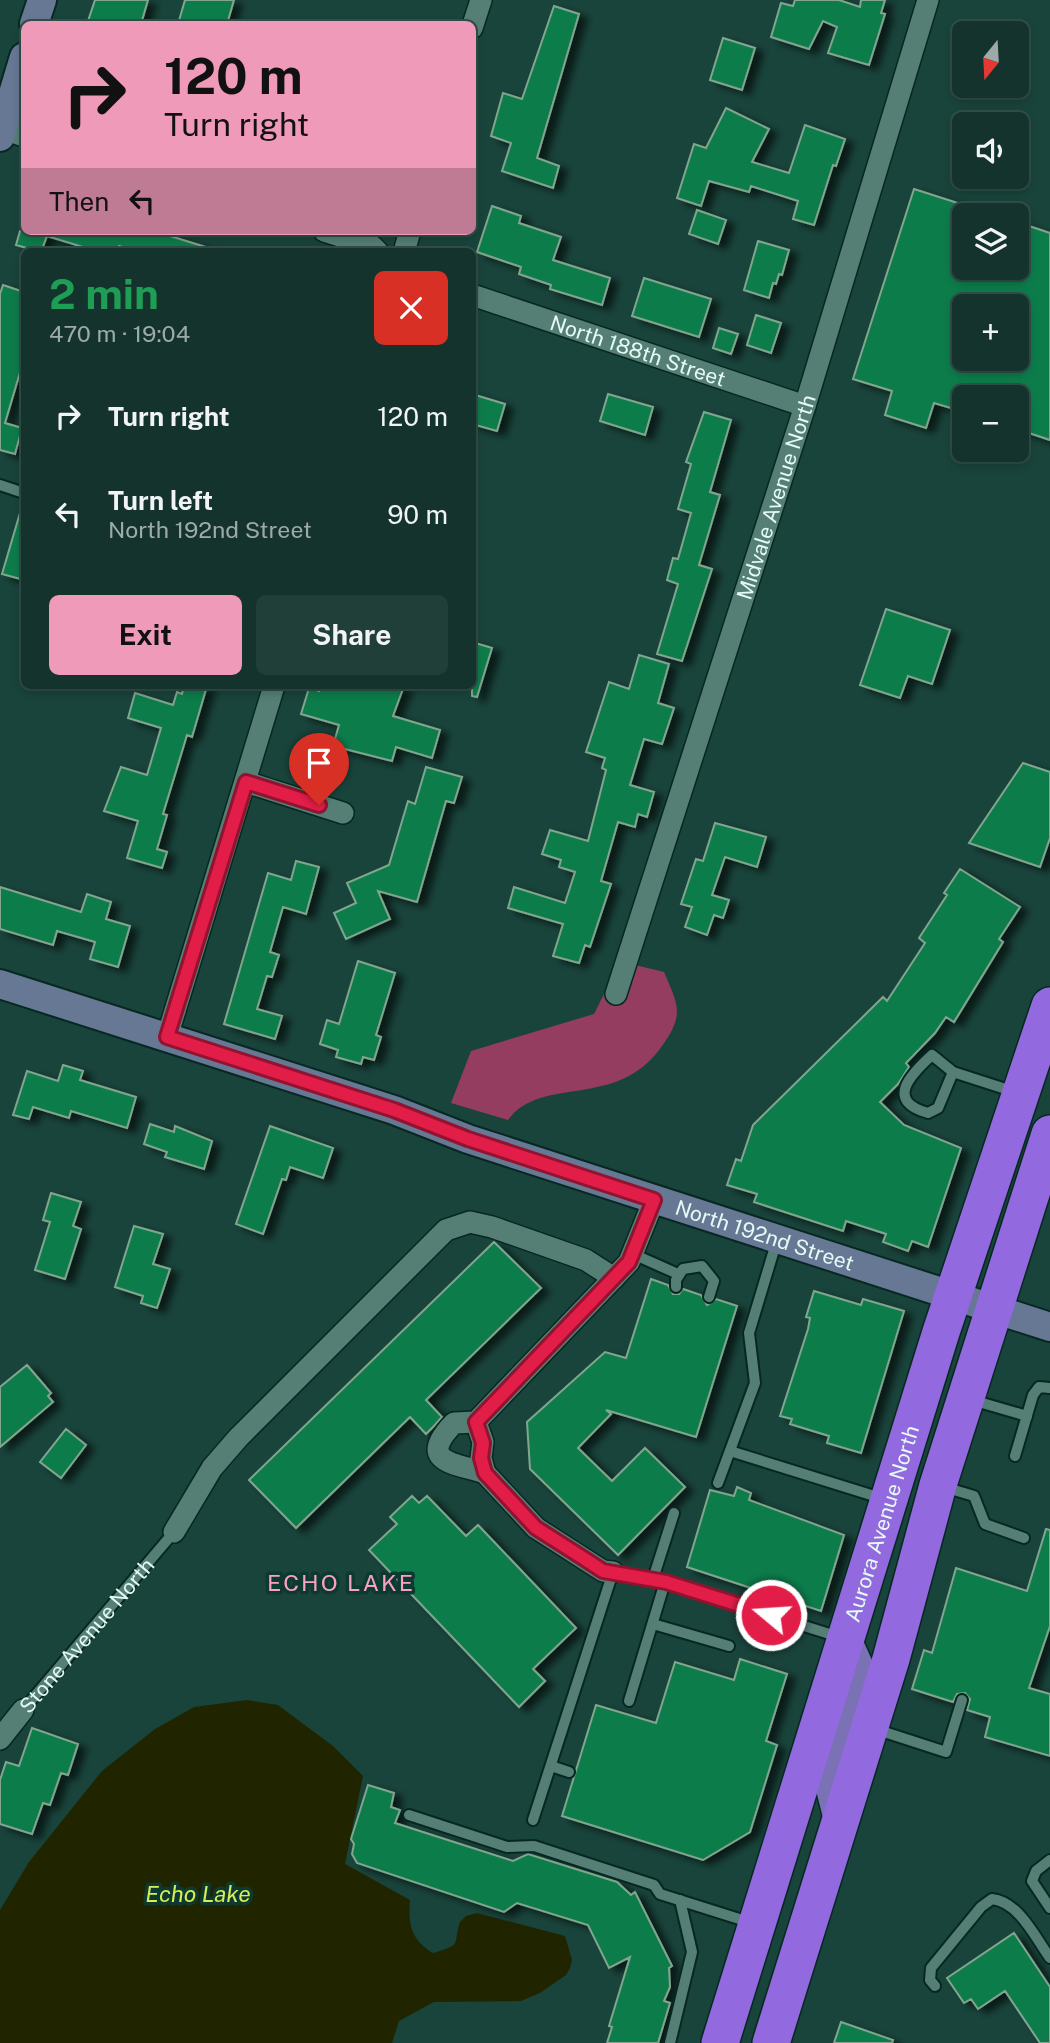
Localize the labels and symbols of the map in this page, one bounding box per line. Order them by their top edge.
north arrow [952,21,1029,98]
street label: North 188th Street [547,309,729,391]
street label: Midvale Avenue North [731,392,820,603]
pin [289,733,349,805]
street label: North 192nd Street [672,1194,857,1275]
street label: Aurora Avenue North [839,1422,924,1625]
street label: Stone Avenue North [14,1553,159,1718]
district label: ECHO LAKE [267,1569,415,1596]
position arrow [734,1578,808,1652]
water label: Echo Lake [145,1880,251,1907]

